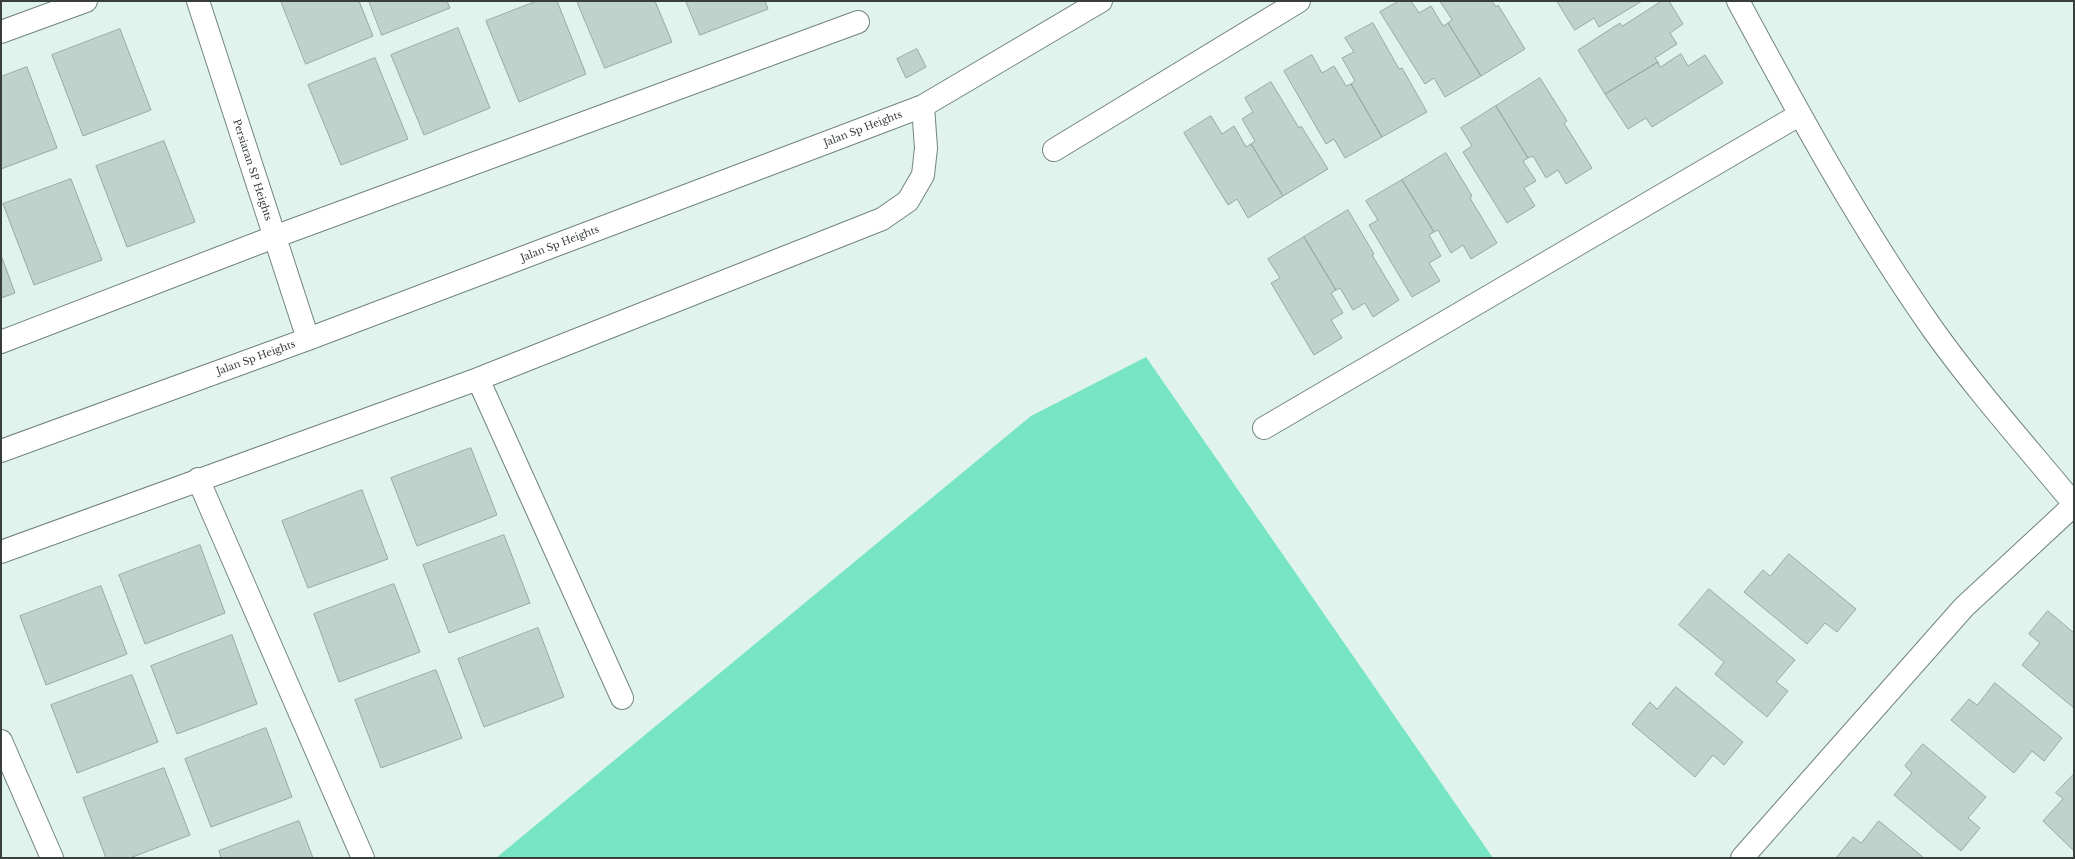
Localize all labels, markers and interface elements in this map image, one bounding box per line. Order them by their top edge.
street label: Jalan Sp Heights [822,109,904,149]
street label: Persiaran SP Heights [230,118,274,222]
street label: Jalan Sp Heights [519,224,601,264]
street label: Jalan Sp Heights [215,338,297,378]

